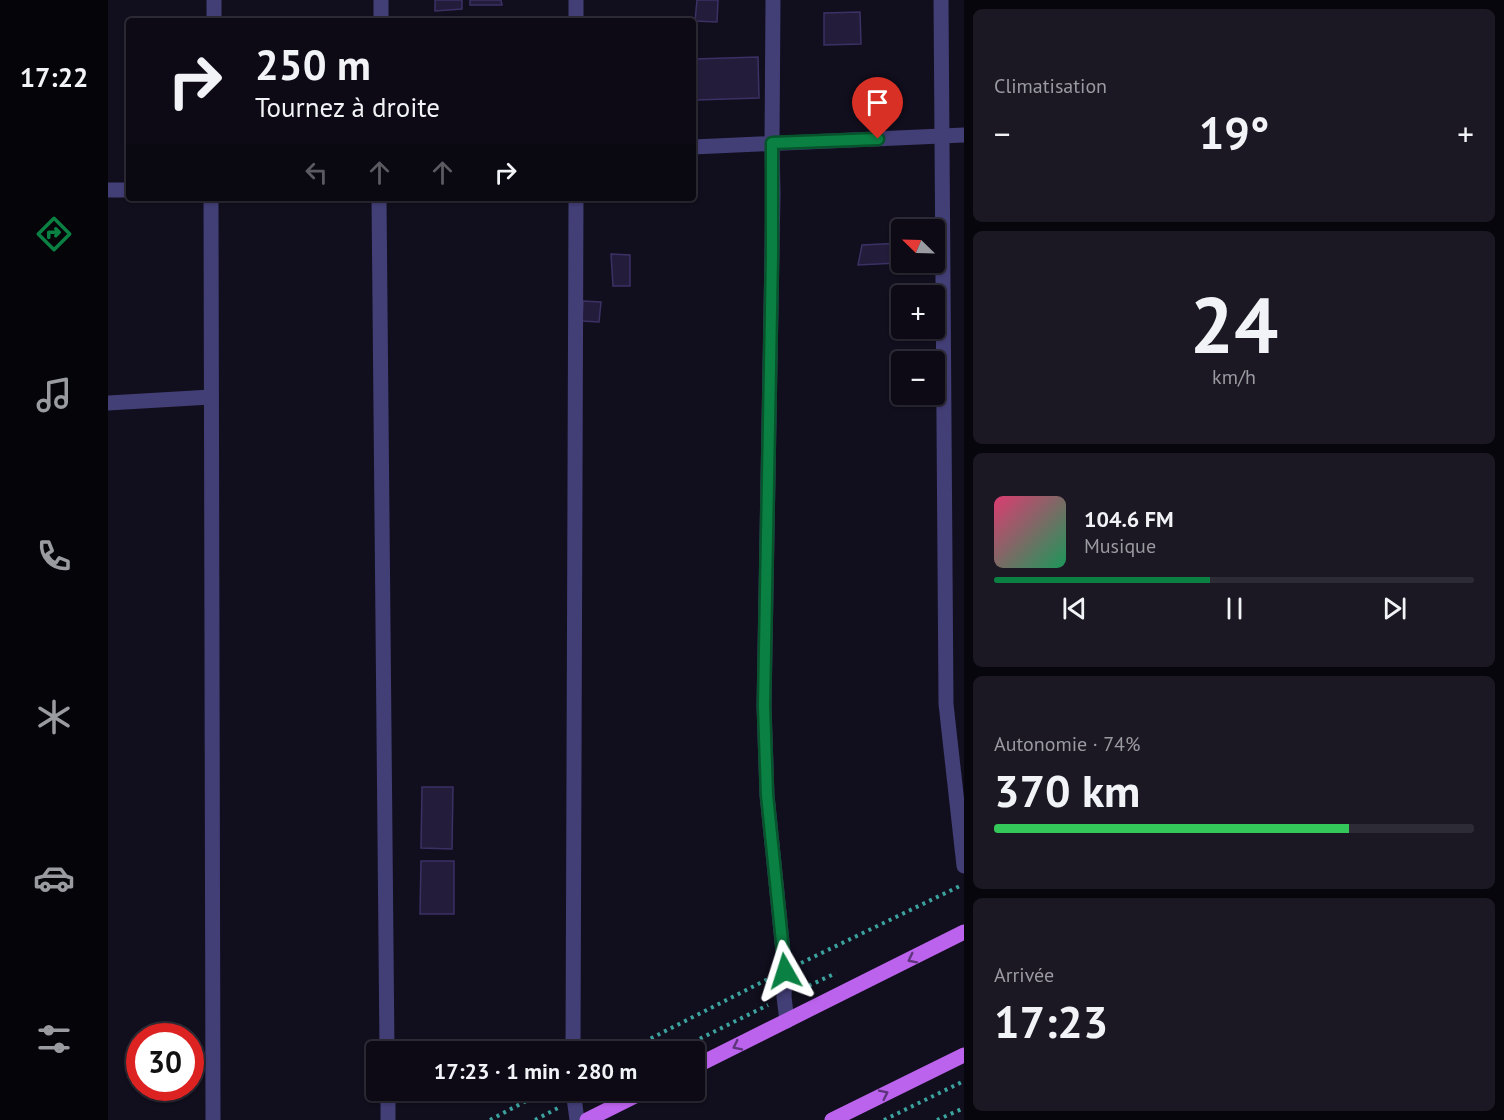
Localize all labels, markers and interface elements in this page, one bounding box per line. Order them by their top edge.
text: 250 m [255,37,371,92]
icon: right [156,42,234,120]
text: 17:22 [20,60,88,94]
text: Climatisation [994,73,1107,99]
pin [852,77,903,139]
icon: arrive [861,86,894,119]
text: Tournez à droite [255,90,440,124]
text: 19° [1199,103,1269,161]
text: − [994,112,1011,155]
text: + [1457,112,1474,155]
icon: left [300,156,333,189]
icon: ahead [363,156,396,189]
icon: ahead [426,156,459,189]
icon: right [489,156,522,189]
icon: directions [33,213,75,255]
north arrow [891,219,945,273]
map controls [891,219,945,405]
text: 24 [1190,274,1278,375]
button: + [891,285,945,339]
button: − [891,351,945,405]
text: km/h [1212,364,1256,390]
icon: music [33,374,75,416]
text: 104.6 FM [1084,505,1174,533]
text: Musique [1084,533,1156,559]
icon: phone [33,535,75,577]
icon: previous [1058,592,1091,625]
icon: pause [1218,592,1251,625]
icon: next [1378,592,1411,625]
icon: climate [33,696,75,738]
text: Autonomie · 74% [994,731,1140,757]
text: 370 km [994,761,1140,819]
icon: car [33,857,75,899]
position arrow [753,939,817,1003]
one-way arrow [907,951,918,963]
text: Arrivée [994,962,1054,988]
text: 17:23 [994,992,1108,1050]
icon: filters [33,1018,75,1060]
speed limit sign: 30 [126,1023,204,1101]
one-way arrow [733,1039,744,1050]
text: 17:23 · 1 min · 280 m [434,1057,637,1085]
one-way arrow [878,1090,889,1102]

